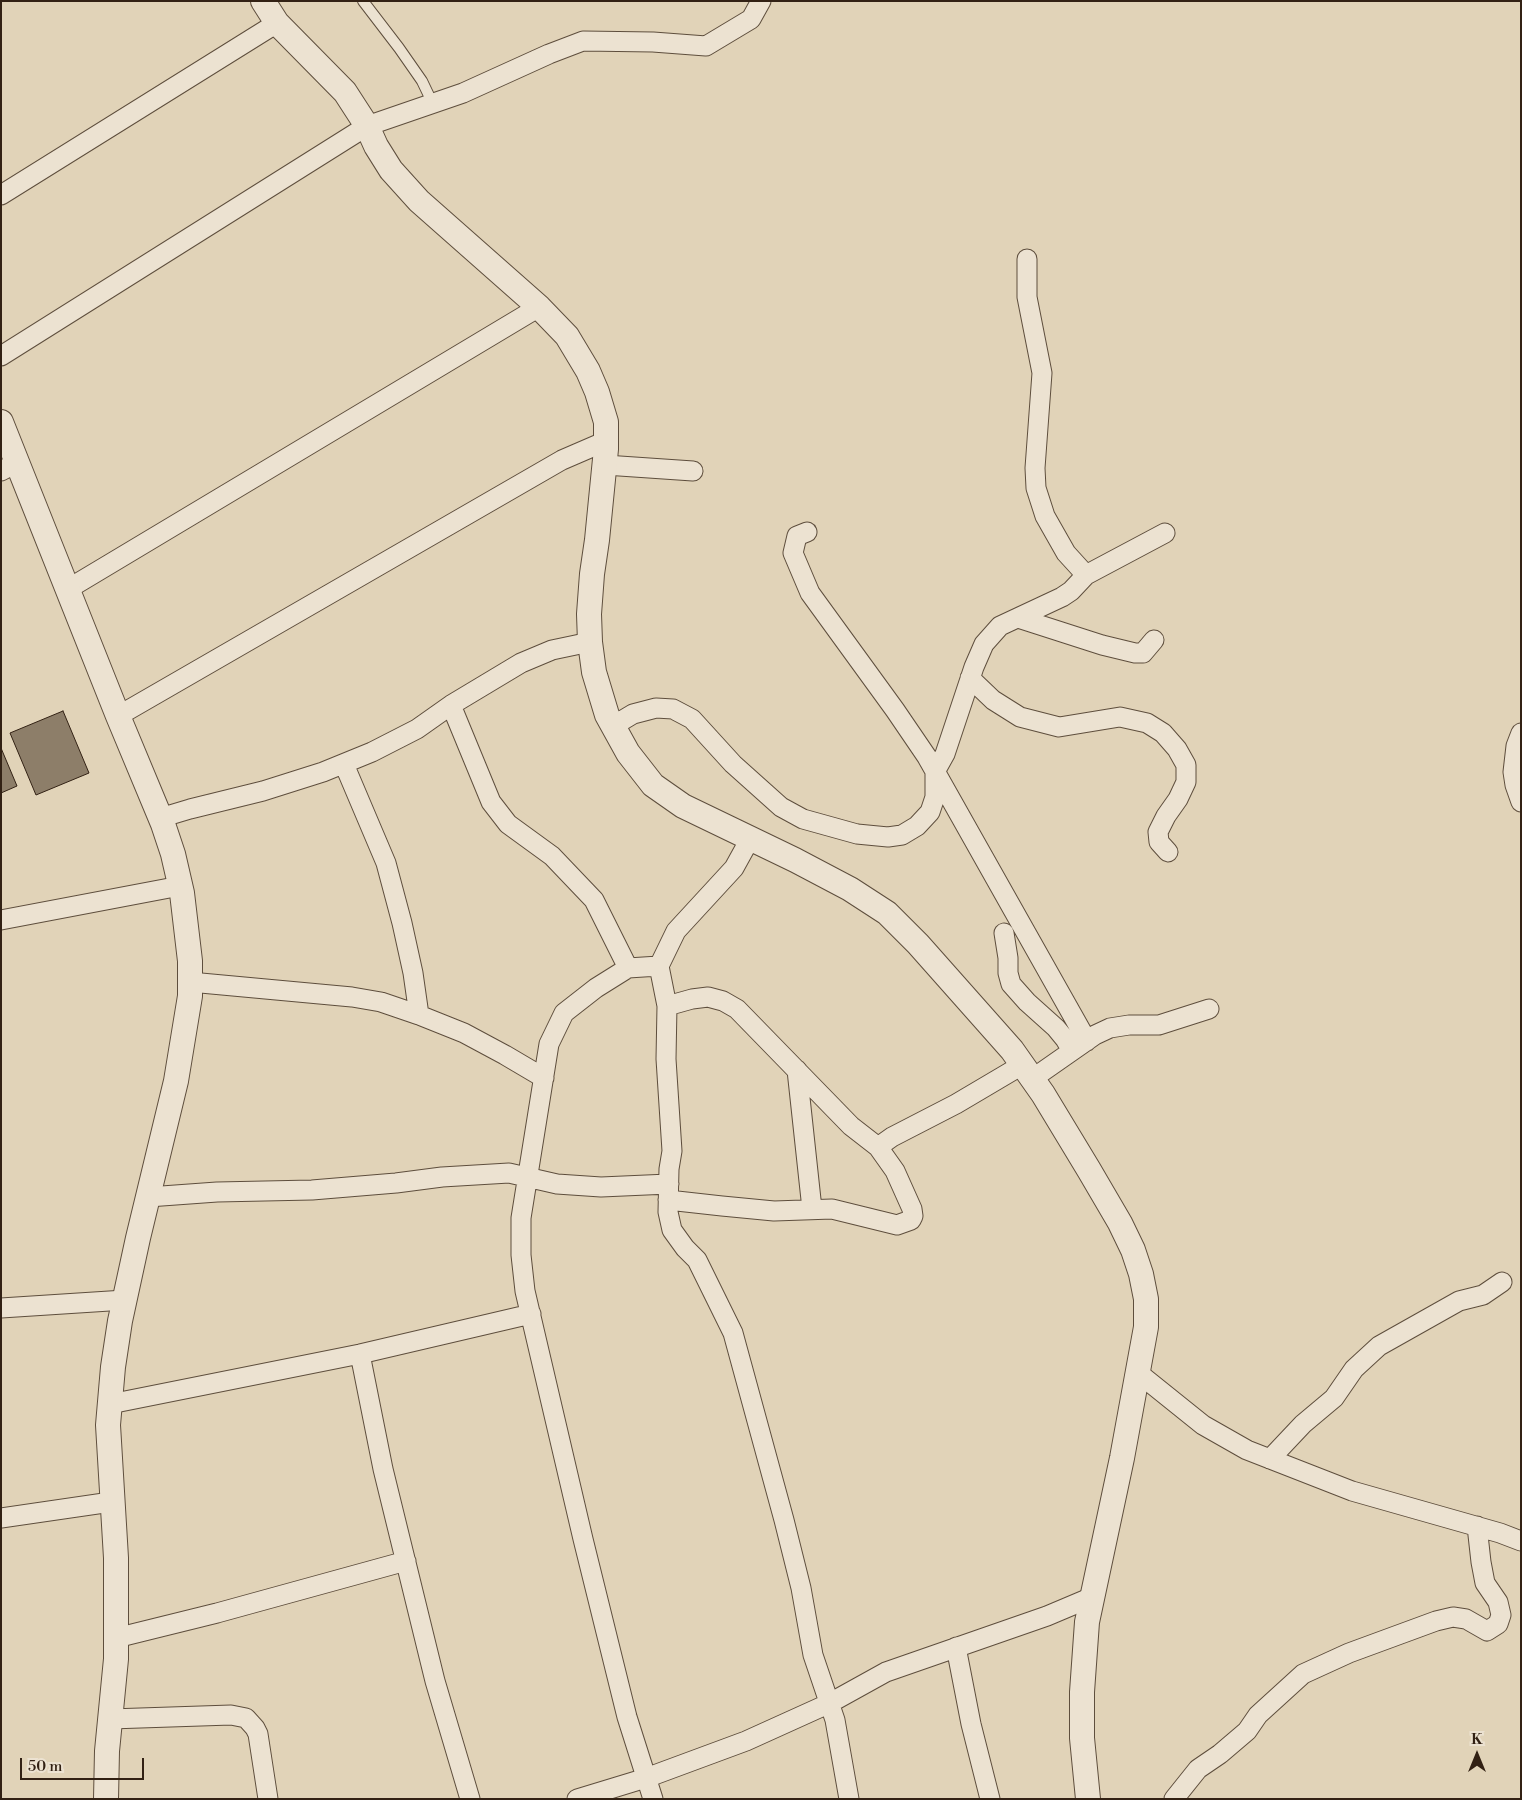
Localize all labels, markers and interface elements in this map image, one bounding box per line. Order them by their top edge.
north arrow [1452,1730,1502,1780]
text: K [1471,1731,1483,1749]
scale bar [22,1748,146,1780]
text: 50 m [28,1757,62,1776]

